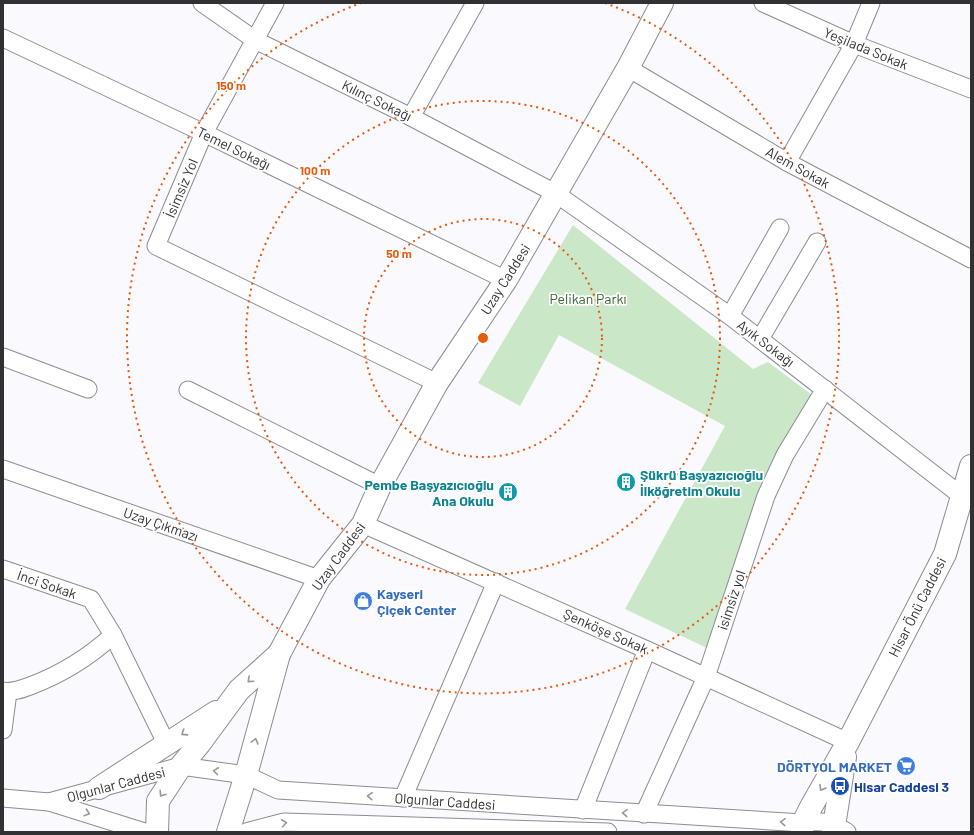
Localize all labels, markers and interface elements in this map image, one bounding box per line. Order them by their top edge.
street label: Yeşilada Sokak [821,23,911,73]
street label: Kılınç Sokağı [339,76,415,124]
text: 150 m [216,78,246,92]
street label: Temel Sokağı [194,123,274,173]
street label: Alem Sokak [763,142,833,192]
street label: İsimsiz Yol [161,156,201,220]
text: 100 m [300,163,330,177]
street label: Uzay Caddesi [477,241,533,317]
text: 50 m [386,246,412,260]
park label: Pelikan Parkı [549,290,627,307]
street label: Ayık Sokağı [734,316,798,370]
centre of rings [476,331,490,345]
place label: Şükrü Başyazıcıoğlu İlköğretim Okulu [640,466,763,499]
building icon: Şükrü Başyazıcıoğlu İlköğretim Okulu [615,471,637,493]
place label: Pembe Başyazıcıoğlu Ana Okulu [365,476,494,509]
building icon: Pembe Başyazıcıoğlu Ana Okulu [497,481,519,503]
street label: Uzay Çıkmazı [121,503,201,545]
street label: Uzay Caddesi [308,519,368,593]
street label: Hisar Önü Caddesi [885,554,949,660]
street label: İnci Sokak [15,566,79,602]
street label: isimsiz yol [713,568,749,632]
place label: Kayseri Çiçek Center [377,585,457,618]
shop icon: Kayseri Çiçek Center [352,590,374,612]
street label: Şenköşe Sokak [561,605,651,657]
one-way arrow [247,675,255,683]
one-way arrow [181,728,188,736]
one-way arrow [251,738,259,744]
supermarket icon: DÖRTYOL MARKET [895,755,917,777]
place label: DÖRTYOL MARKET [777,758,892,775]
street label: Olgunlar Caddesi [65,763,167,805]
one-way arrow [213,767,219,776]
bus stop icon: Hisar Caddesi 3 [829,775,851,797]
place label: Hisar Caddesi 3 [854,778,949,795]
one-way arrow [819,784,826,791]
street label: Olgunlar Caddesi [394,789,496,813]
one-way arrow [160,790,167,797]
one-way arrow [367,792,373,801]
one-way arrow [83,808,90,817]
one-way arrow [622,808,628,817]
one-way arrow [780,817,786,826]
one-way arrow [281,819,287,828]

